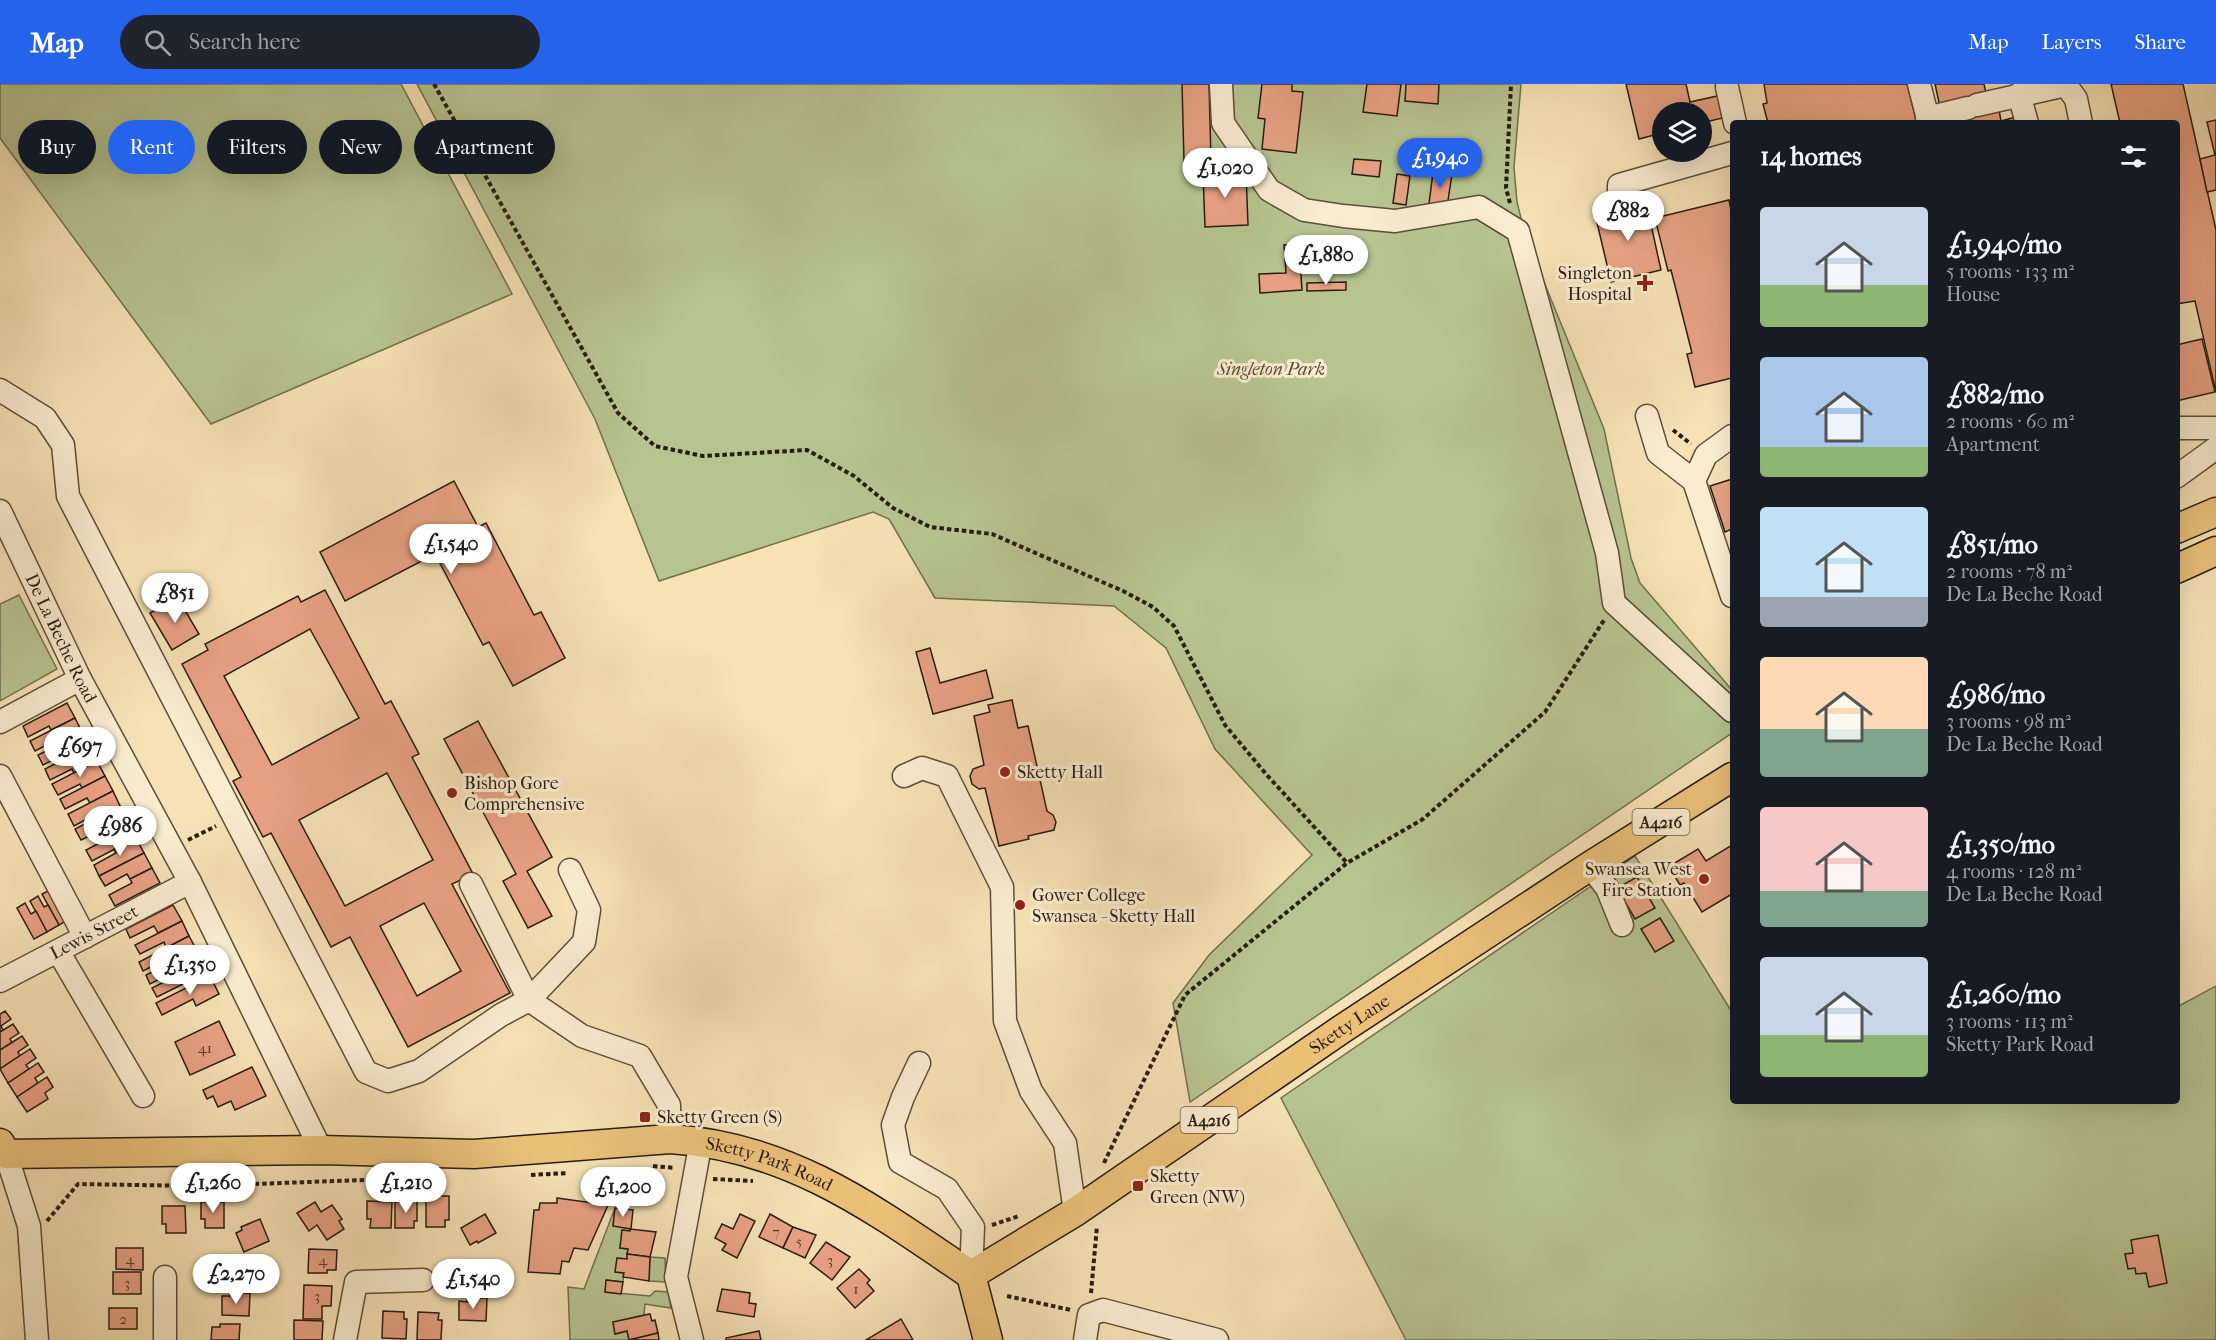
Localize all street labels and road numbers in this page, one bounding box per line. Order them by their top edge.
street label: De La Beche Road [20,570,101,707]
road number: A4216 [1632,809,1690,835]
street label: Lewis Street [47,901,142,964]
street label: Sketty Lane [1306,991,1394,1059]
road number: A4216 [1180,1107,1238,1133]
street label: Sketty Park Road [704,1133,836,1196]

